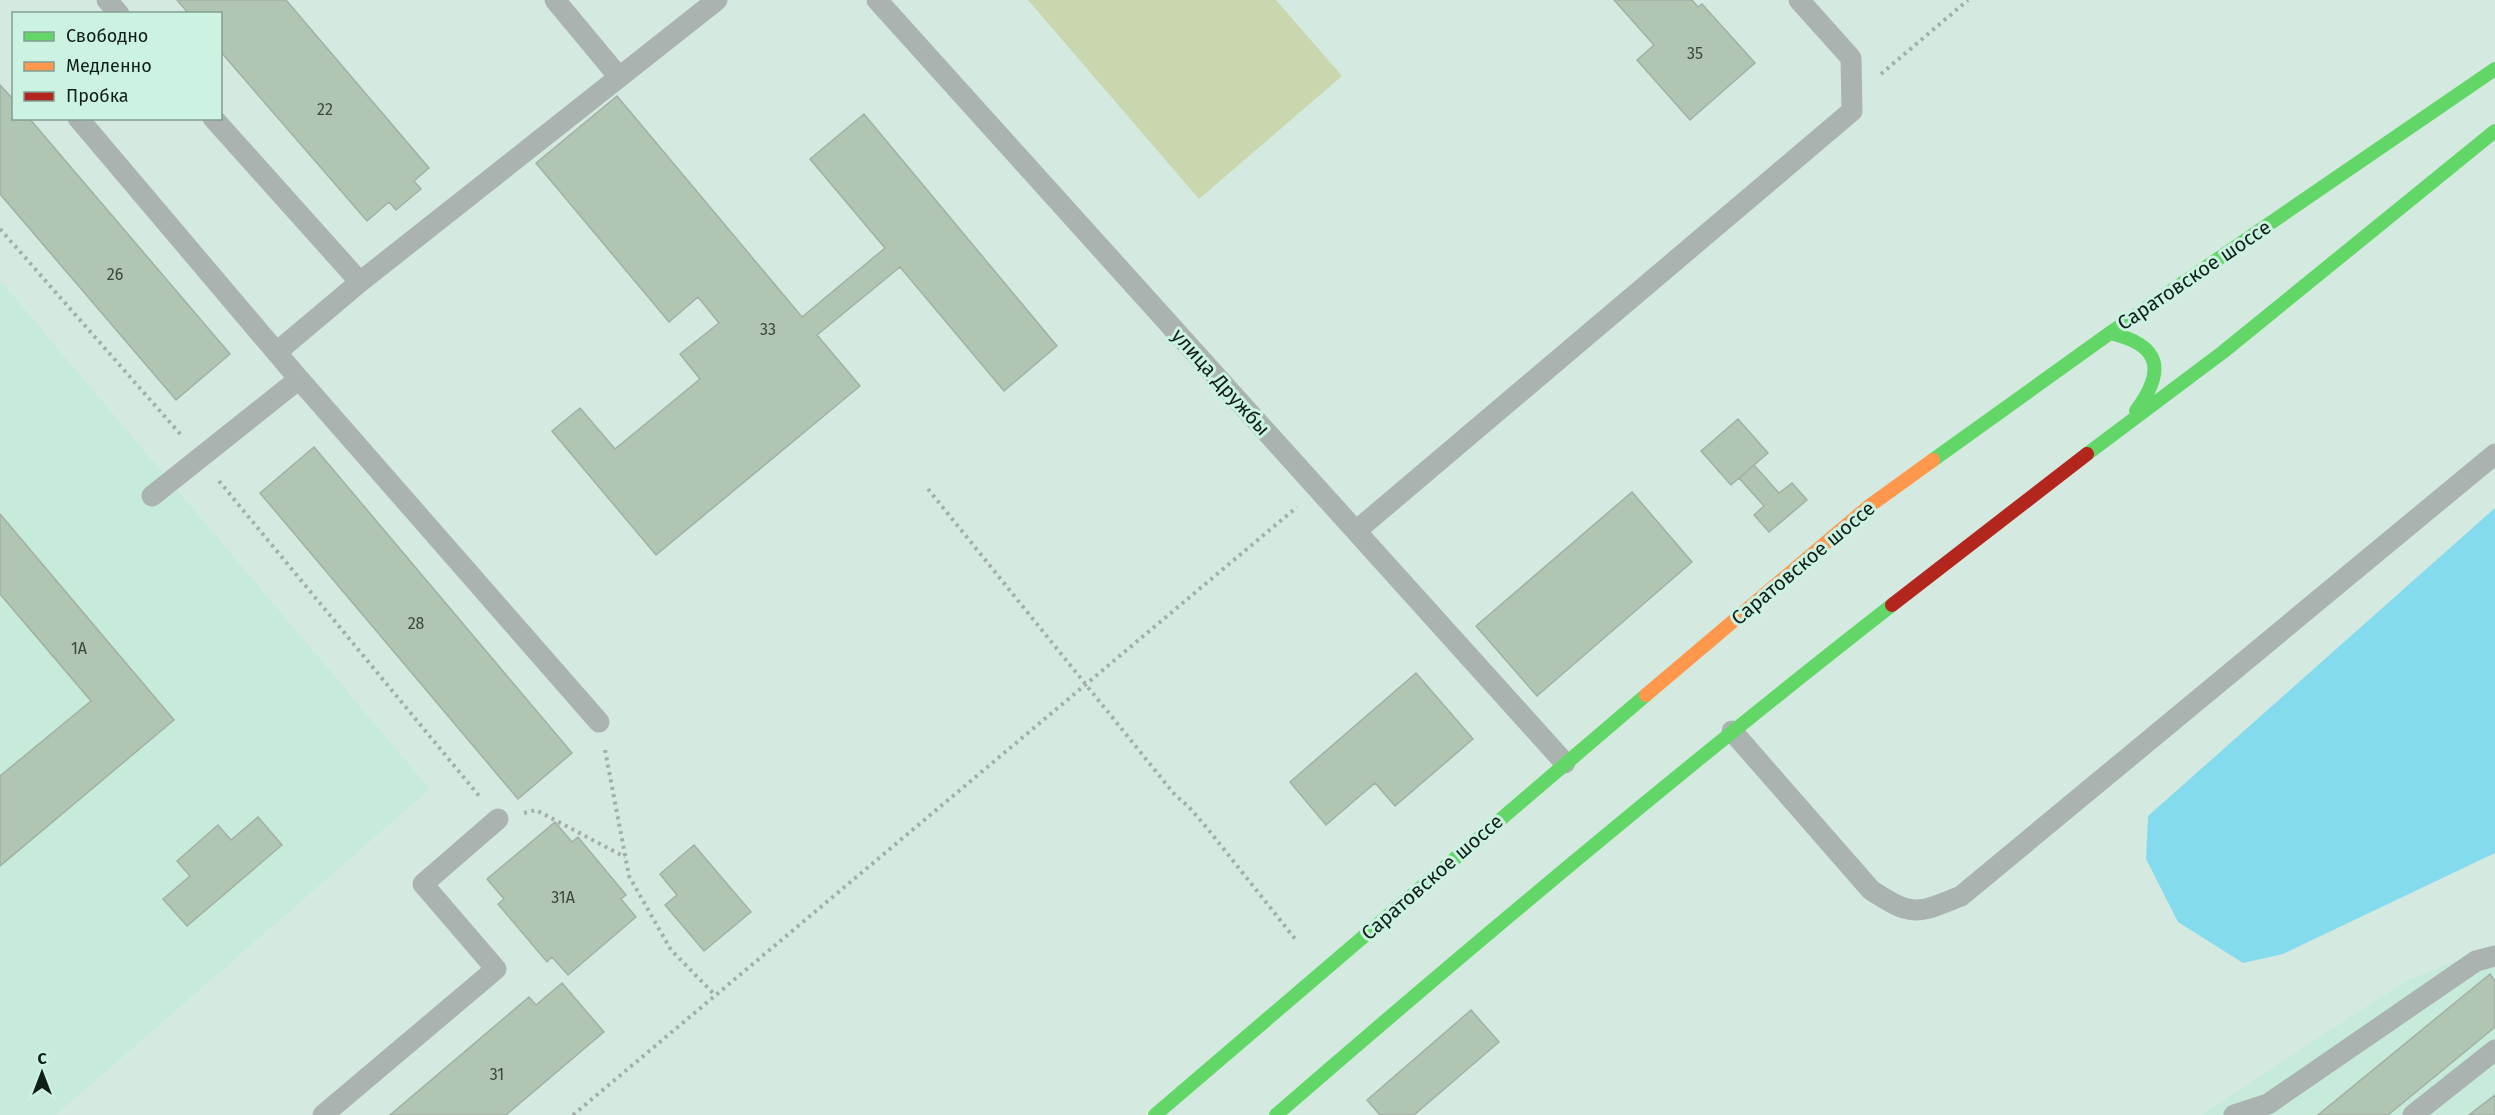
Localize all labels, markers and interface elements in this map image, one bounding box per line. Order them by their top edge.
legend [12,12,222,120]
text: Свободно [66,25,148,47]
house number: 35 [1687,44,1703,63]
text: Медленно [66,55,152,77]
text: Пробка [66,85,129,107]
house number: 22 [317,100,333,119]
street label: Саратовское шоссе [2113,215,2275,335]
house number: 26 [107,265,123,284]
house number: 33 [760,320,776,339]
street label: улица Дружбы [1167,324,1275,440]
street label: Саратовское шоссе [1726,496,1880,630]
house number: 28 [408,614,425,633]
house number: 1А [71,639,88,658]
street label: Саратовское шоссе [1356,809,1508,945]
house number: 31А [551,888,576,907]
north arrow [12,1043,72,1103]
text: С [37,1049,47,1068]
house number: 31 [490,1065,504,1084]

